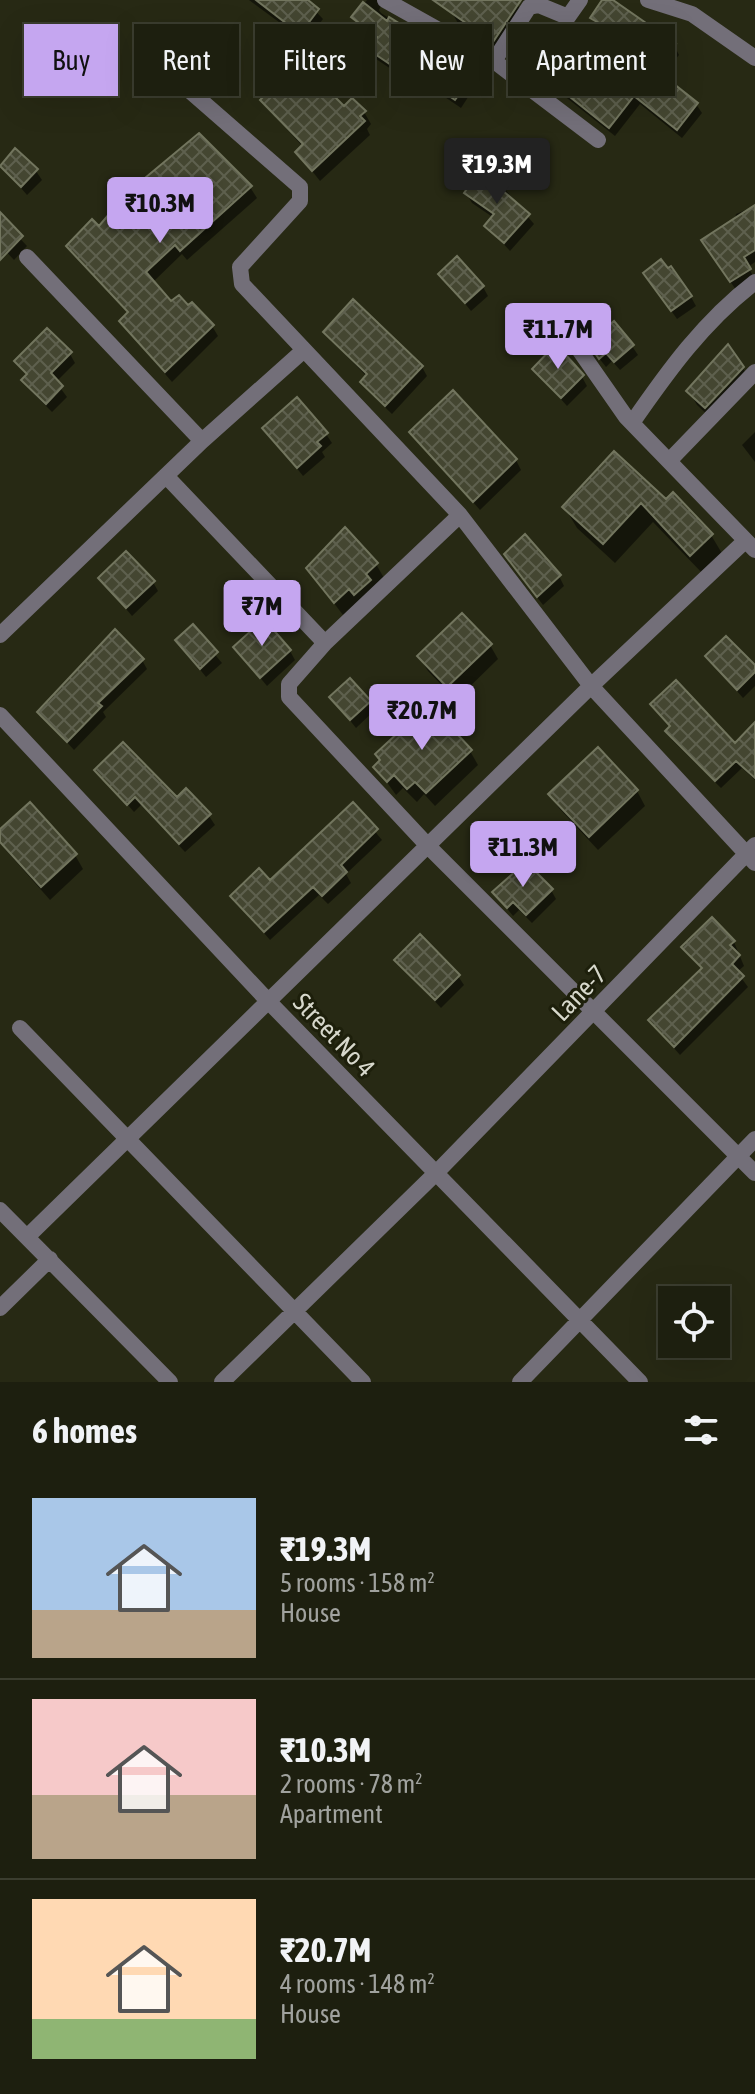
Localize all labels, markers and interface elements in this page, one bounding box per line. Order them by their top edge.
chip: Buy [24,24,118,96]
chip: Rent [134,24,239,96]
chip: Filters [255,24,375,96]
chip: New [391,24,492,96]
chip: Apartment [508,24,675,96]
pin: ₹19.3M [432,138,562,206]
text: ₹19.3M [462,149,532,179]
pin: ₹10.3M [95,177,225,245]
text: ₹10.3M [125,188,195,218]
pin: ₹11.7M [493,303,623,371]
text: ₹11.7M [523,314,593,344]
pin: ₹7M [223,580,301,648]
text: ₹7M [242,591,282,621]
pin: ₹20.7M [357,684,487,752]
text: ₹20.7M [387,695,457,725]
pin: ₹11.3M [458,821,588,889]
text: ₹11.3M [488,832,558,862]
street label: Lane-7 [546,959,612,1027]
street label: Street No 4 [287,987,381,1083]
map controls [658,1286,730,1358]
button: locate [658,1286,730,1358]
icon: filters [679,1408,723,1452]
text: 6 homes [32,1411,137,1450]
text: ₹19.3M [280,1529,371,1568]
icon: home [96,1530,192,1626]
text: 5 rooms · 158 m² [280,1568,435,1598]
text: House [280,1598,341,1628]
text: ₹10.3M [280,1730,371,1769]
icon: home [96,1731,192,1827]
text: 2 rooms · 78 m² [280,1769,422,1799]
text: Apartment [280,1799,383,1829]
text: ₹20.7M [280,1930,371,1969]
icon: home [96,1931,192,2027]
text: 4 rooms · 148 m² [280,1969,435,1999]
text: House [280,1999,341,2029]

